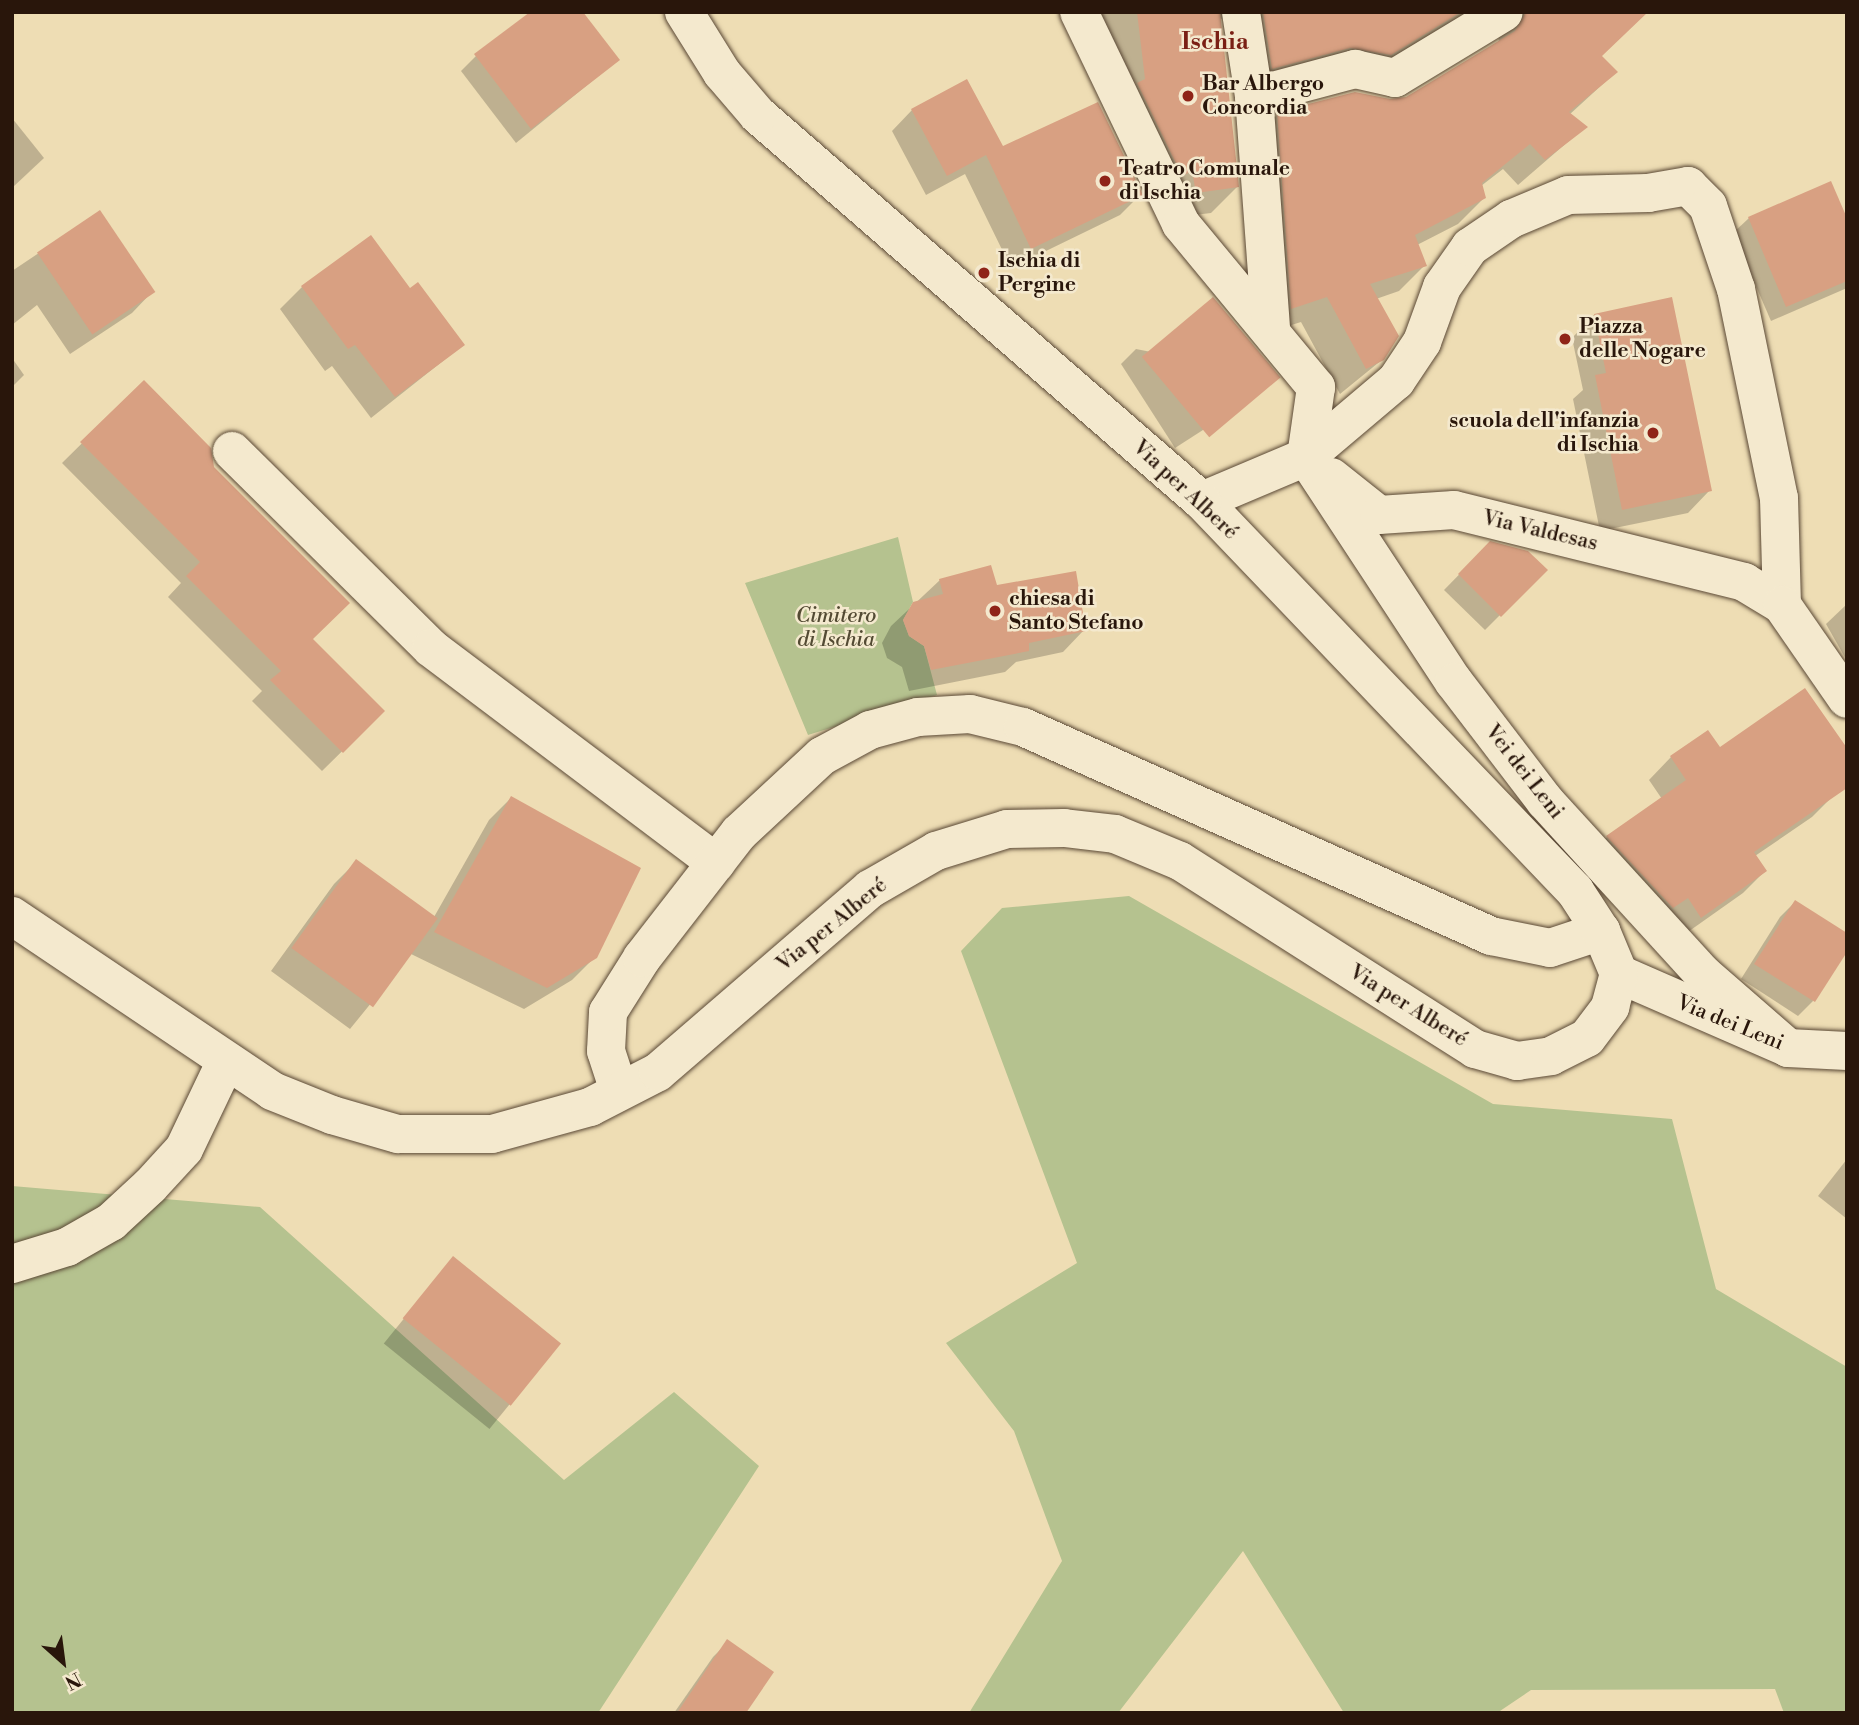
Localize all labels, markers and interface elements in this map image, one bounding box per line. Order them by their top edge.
district label: Ischia [1181,29,1249,57]
place label: Bar Albergo Concordia [1202,71,1324,121]
marker: Bar Albergo Concordia [1180,88,1196,104]
place label: Teatro Comunale di Ischia [1119,156,1290,206]
marker: Teatro Comunale di Ischia [1097,173,1113,189]
place label: Ischia di Pergine [998,248,1080,298]
marker: Ischia di Pergine [976,265,992,281]
place label: Piazza delle Nogare [1579,314,1706,364]
marker: Piazza delle Nogare [1557,331,1573,347]
place label: scuola dell'infanzia di Ischia [1449,408,1639,458]
marker: scuola dell'infanzia di Ischia [1645,425,1661,441]
street label: Via per Alberé [1127,435,1243,545]
street label: Via Valdesas [1480,506,1600,556]
place label: chiesa di Santo Stefano [1009,586,1144,636]
park label: Cimitero di Ischia [796,603,876,653]
marker: chiesa di Santo Stefano [987,603,1003,619]
street label: Vei dei Leni [1479,720,1569,824]
street label: Via per Alberé [772,873,892,977]
street label: Via per Alberé [1344,960,1472,1052]
street label: Via dei Leni [1673,990,1787,1056]
north arrow [28,1627,98,1697]
text: N [61,1666,85,1695]

